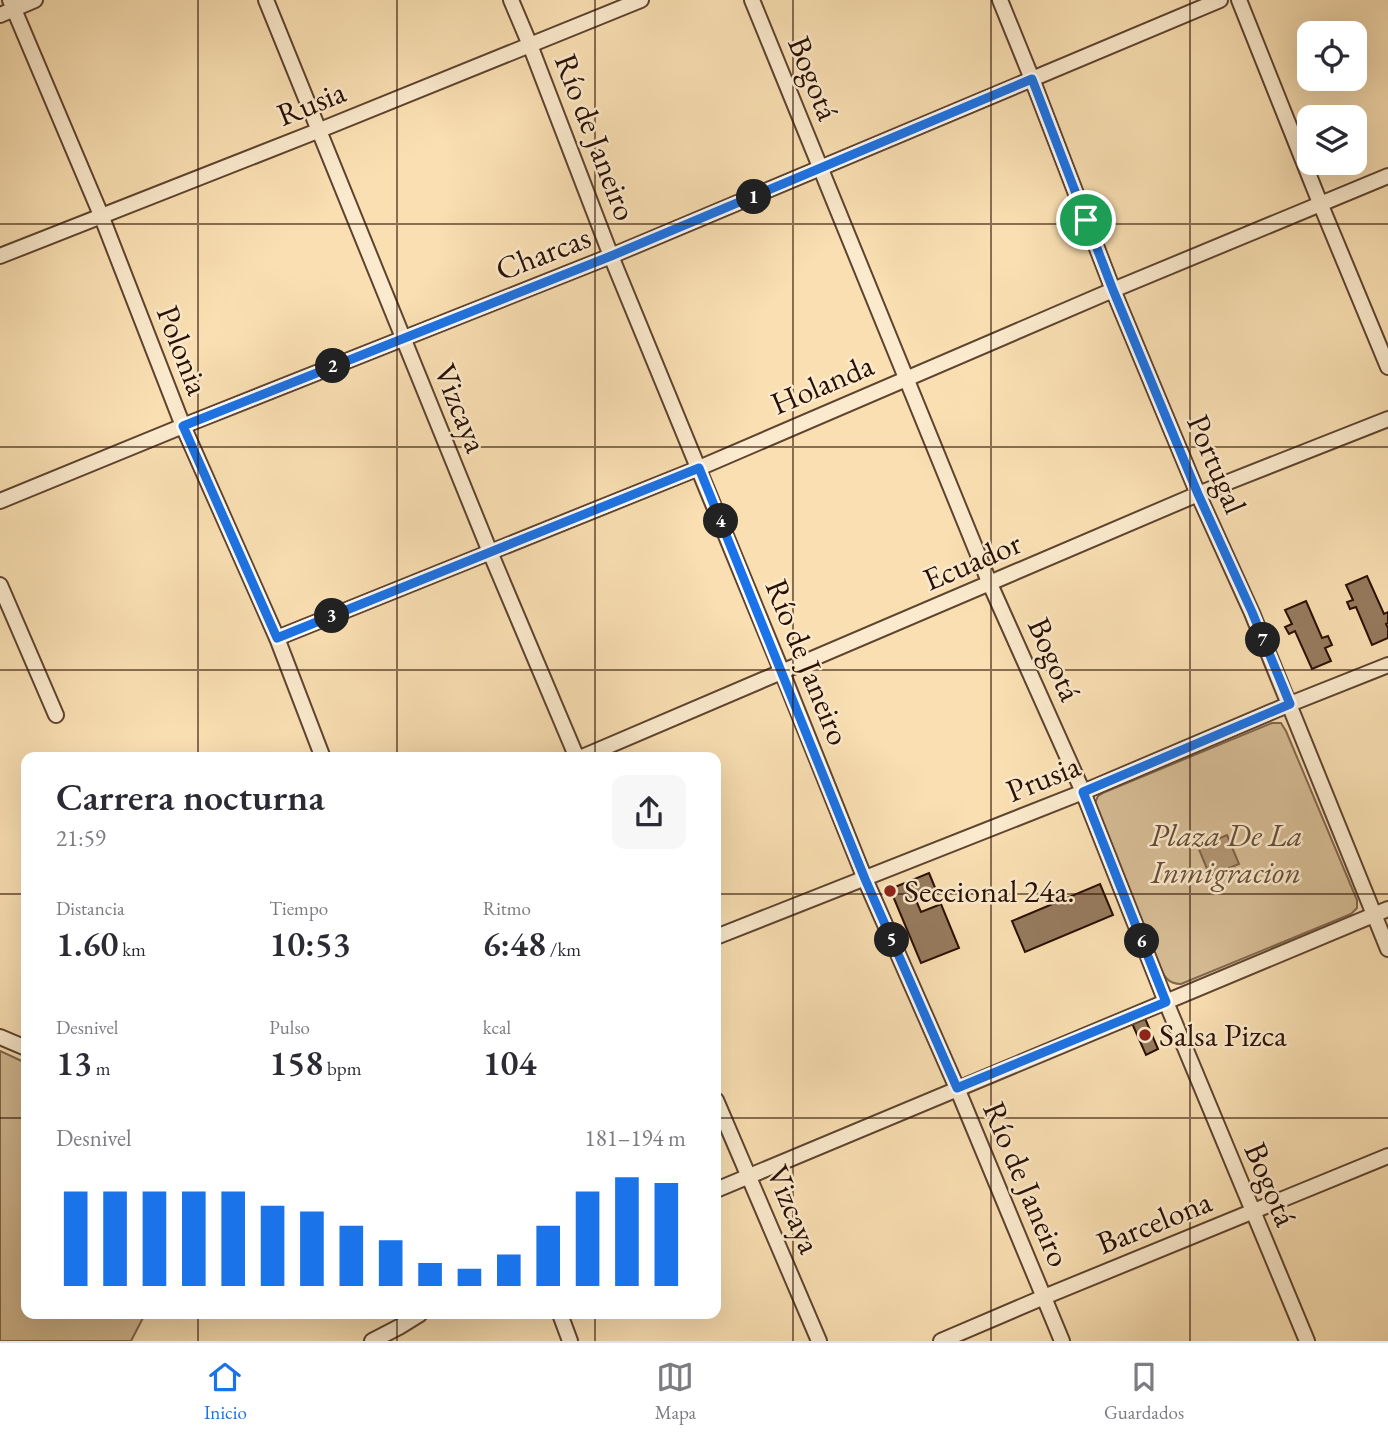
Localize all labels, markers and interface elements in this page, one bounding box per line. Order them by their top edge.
map controls [1297,21,1367,175]
button: locate [1297,21,1367,91]
street label: Bogotá [778,30,850,127]
street label: Río de Janeiro [545,48,647,226]
street label: Rusia [270,70,352,136]
button: layers [1297,105,1367,175]
pin: 1 [736,180,772,214]
text: 1 [748,184,759,209]
pin [1056,190,1116,250]
icon: arrive [1067,201,1105,239]
street label: Charcas [490,216,596,290]
street label: Polonia [147,299,219,401]
street label: Holanda [764,344,880,424]
pin: 2 [316,348,350,384]
text: 2 [327,353,338,378]
street label: Vizcaya [424,357,498,459]
street label: Portugal [1177,408,1257,520]
pin: 4 [704,504,738,538]
text: 4 [715,508,726,533]
street label: Ecuador [917,521,1028,600]
street label: Río de Janeiro [756,573,860,751]
pin: 3 [314,598,350,634]
text: 3 [326,603,337,628]
street label: Bogotá [1018,611,1092,708]
pin: 7 [1246,622,1280,658]
text: 7 [1257,627,1268,652]
street label: Prusia [1000,744,1086,812]
text: Carrera nocturna [56,772,325,821]
button: share [612,775,686,849]
park label: Plaza De La Inmigracion [1149,814,1303,893]
text: 21:59 [56,823,106,853]
place label: Seccional 24a. [904,870,1075,912]
marker: Seccional 24a. [882,883,898,899]
text: Distancia [56,896,125,921]
text: Tiempo [269,896,328,921]
text: Ritmo [483,896,531,921]
text: 1.60 [56,921,118,966]
text: 10:53 [269,921,351,966]
text: 6:48 [483,921,546,966]
pin: 5 [874,922,910,958]
pin: 6 [1124,923,1160,958]
text: 5 [886,927,897,952]
text: 6 [1136,928,1147,953]
text: km [118,937,146,962]
text: /km [546,937,581,962]
place label: Salsa Pizca [1159,1014,1287,1056]
text: Desnivel [56,1015,118,1040]
text: Pulso [269,1015,310,1040]
text: kcal [483,1015,511,1040]
marker: Salsa Pizca [1137,1027,1153,1043]
text: 13 [56,1040,92,1085]
text: 158 [269,1040,323,1085]
text: 104 [483,1040,537,1085]
text: m [92,1056,111,1081]
text: bpm [323,1056,361,1081]
street label: Río de Janeiro [973,1095,1081,1273]
text: Desnivel [56,1123,132,1153]
text: 181–194 m [585,1123,686,1153]
street label: Bogotá [1235,1136,1307,1233]
street label: Vizcaya [757,1158,831,1260]
street label: Barcelona [1090,1180,1218,1264]
tab: Inicio [204,1358,247,1425]
tab: Mapa [655,1358,696,1425]
tab: Guardados [1104,1358,1184,1425]

